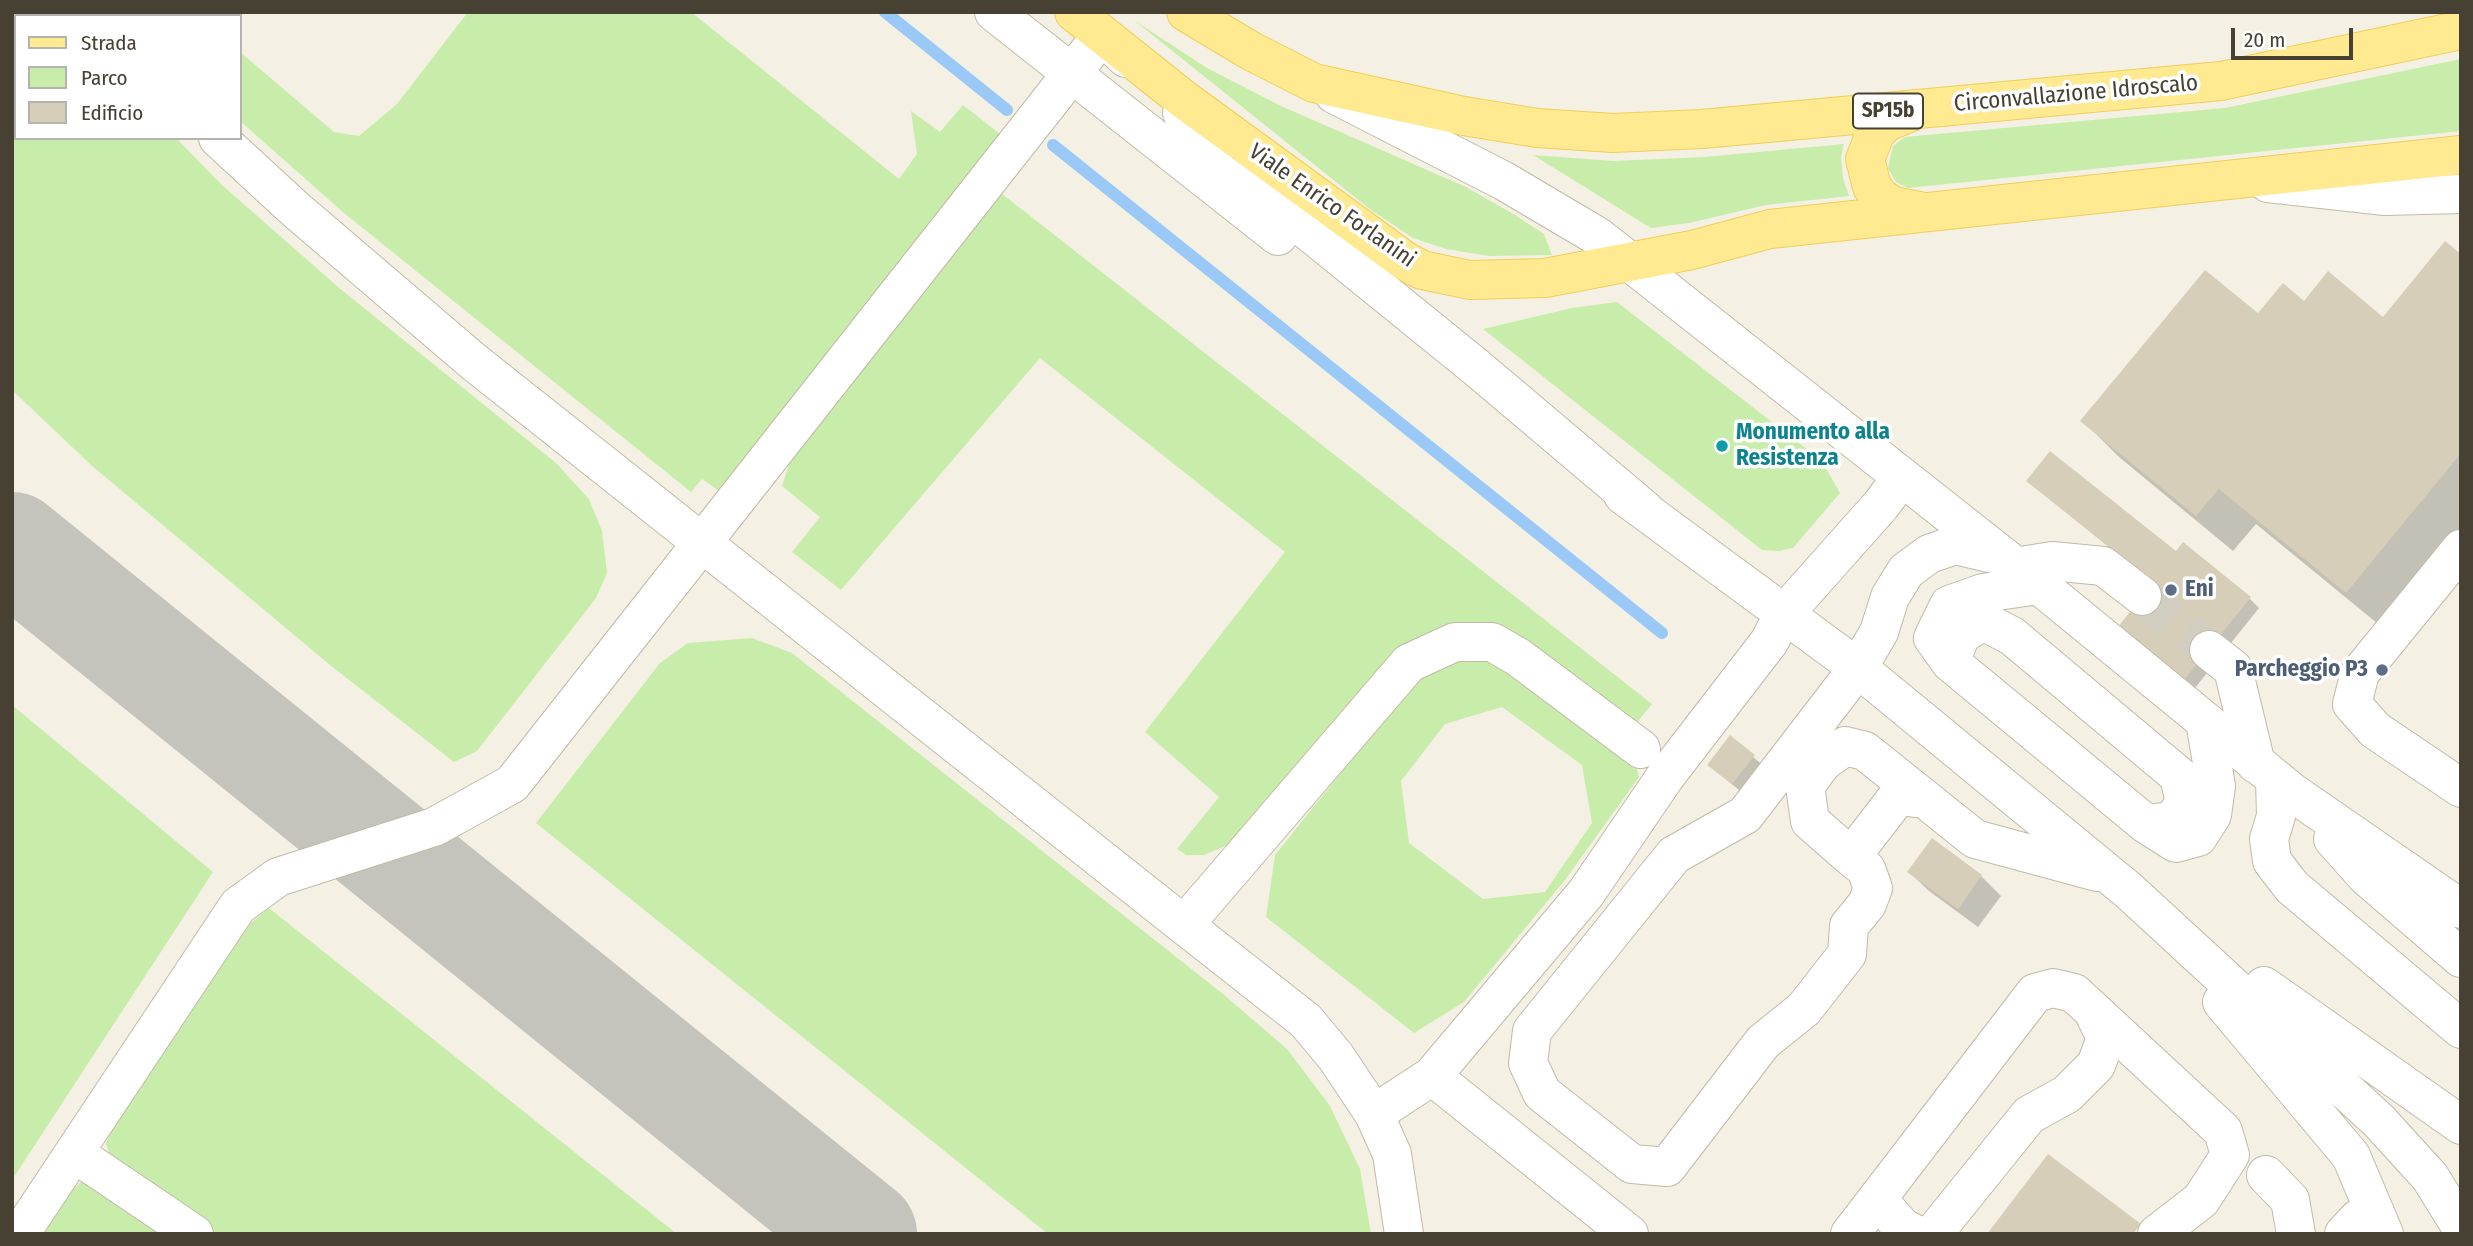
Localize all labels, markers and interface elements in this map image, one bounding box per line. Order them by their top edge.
legend [14,14,242,140]
scale bar [2235,14,2358,58]
text: 20 m [2244,27,2285,53]
text: Strada [81,30,137,56]
text: Parco [81,65,128,91]
street label: Circonvallazione Idroscalo [1953,70,2199,118]
road number: SP15b [1853,94,1923,128]
text: Edificio [81,100,143,126]
street label: Viale Enrico Forlanini [1243,138,1421,274]
place label: Monumento alla Resistenza [1736,419,1890,473]
marker: Monumento alla Resistenza [1714,438,1730,454]
place label: Eni [2185,576,2214,604]
marker: Eni [2163,582,2179,598]
place label: Parcheggio P3 [2235,656,2368,684]
marker: Parcheggio P3 [2374,662,2390,678]

